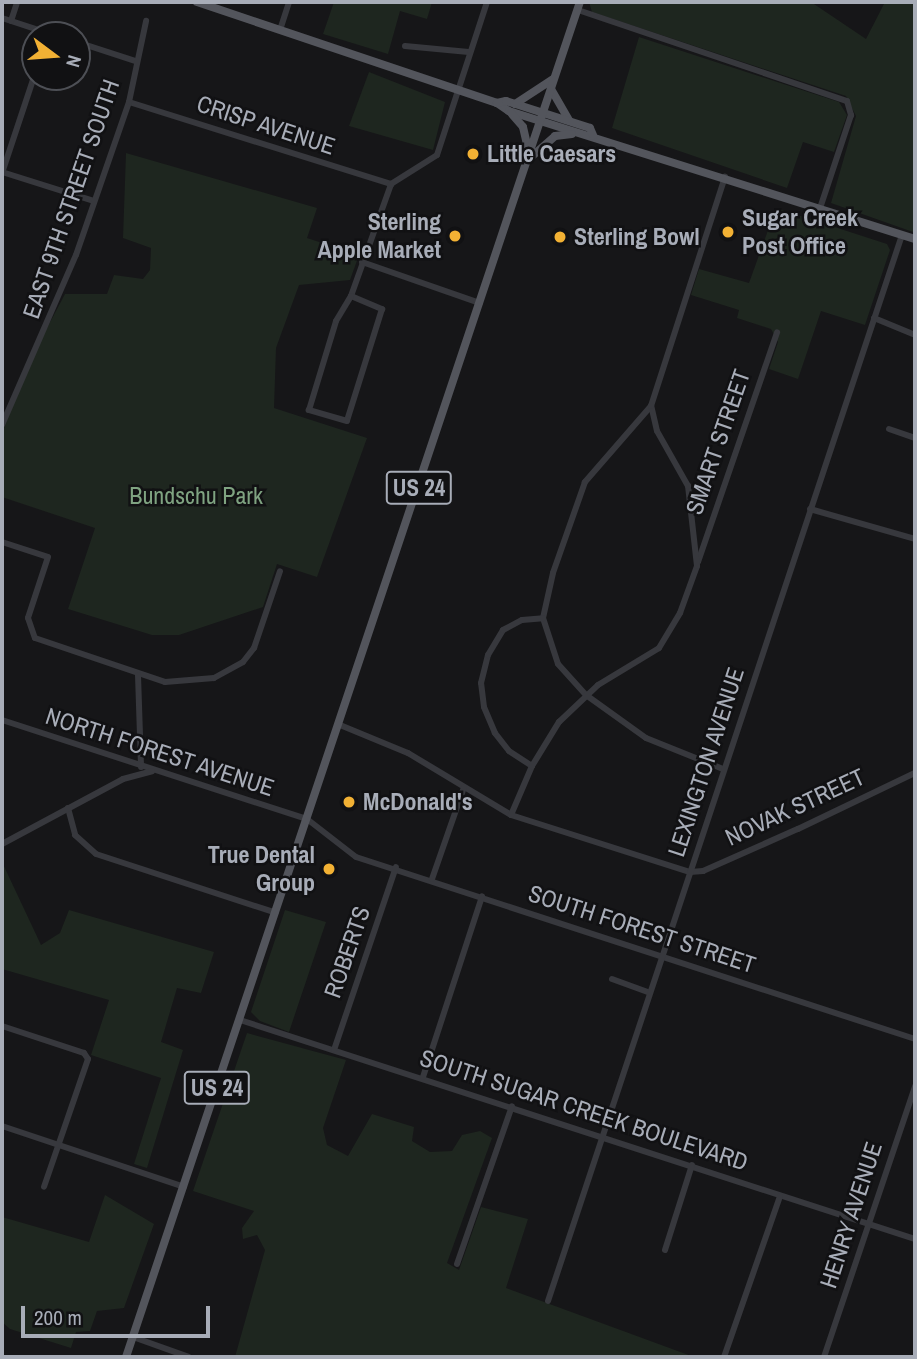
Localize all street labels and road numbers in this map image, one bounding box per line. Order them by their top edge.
street label: EAST 9TH STREET SOUTH [16,75,126,323]
street label: CRISP AVENUE [193,89,339,161]
street label: SMART STREET [680,366,756,518]
road number: US 24 [386,468,452,508]
street label: LEXINGTON AVENUE [662,663,750,861]
street label: NORTH FOREST AVENUE [41,701,279,803]
street label: NOVAK STREET [721,762,869,852]
street label: SOUTH FOREST STREET [525,879,759,979]
street label: ROBERTS [318,902,376,1002]
street label: SOUTH SUGAR CREEK BOULEVARD [416,1043,752,1177]
road number: US 24 [184,1068,250,1107]
street label: HENRY AVENUE [814,1138,888,1292]

